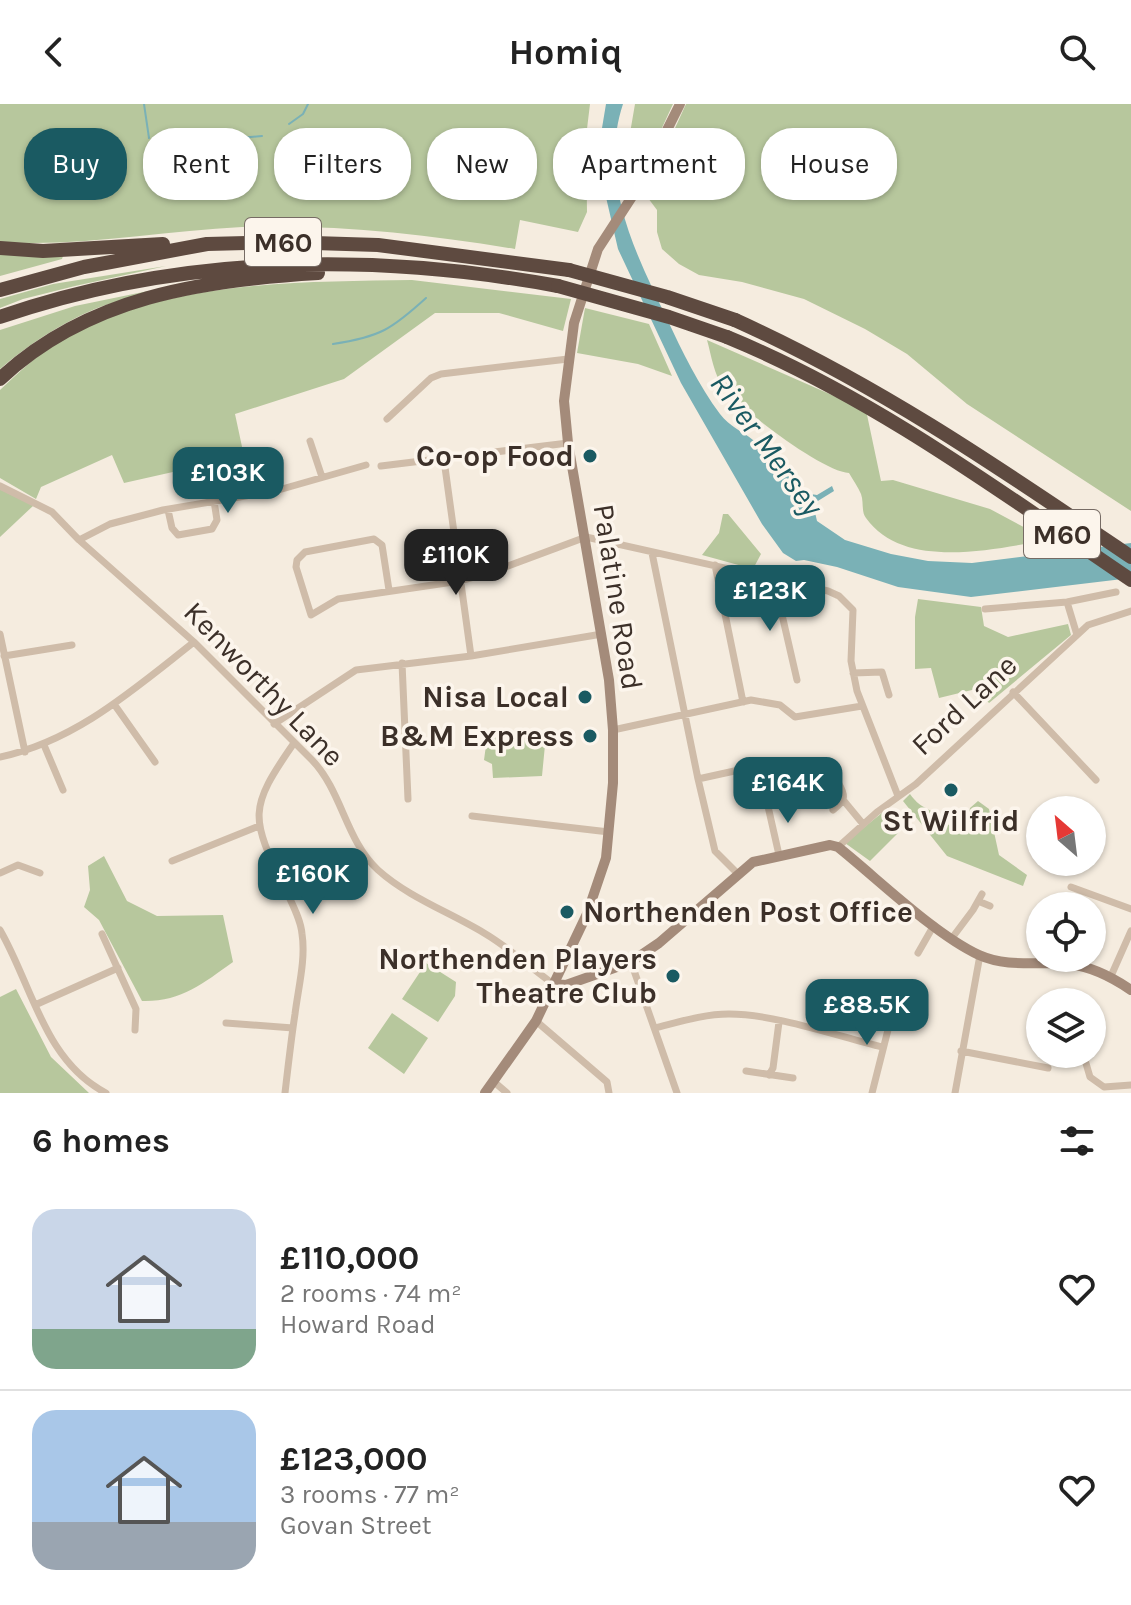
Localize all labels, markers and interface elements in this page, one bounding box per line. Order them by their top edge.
icon: back [32,30,76,74]
icon: search [1055,30,1099,74]
text: Homiq [509,31,622,73]
chip: Buy [24,128,127,200]
chip: Rent [143,128,258,200]
chip: Filters [274,128,411,200]
chip: New [427,128,537,200]
chip: Apartment [553,128,745,200]
chip: House [761,128,897,200]
road number: M60 [245,218,321,266]
water label: River Mersey [702,366,831,524]
place label: Co-op Food [416,438,574,474]
pin: £103K [172,447,284,515]
marker: Co-op Food [581,447,599,465]
text: £103K [191,457,265,488]
street label: Palatine Road [586,501,650,693]
road number: M60 [1024,510,1100,558]
pin: £110K [400,529,512,597]
text: £110K [422,539,490,570]
pin: £123K [714,565,826,633]
text: £123K [733,575,807,606]
street label: Kenworthy Lane [176,594,352,774]
street label: Ford Lane [904,647,1024,763]
place label: Nisa Local [422,679,569,715]
marker: Nisa Local [576,688,594,706]
place label: B&M Express [380,718,574,754]
marker: B&M Express [581,727,599,745]
pin: £164K [732,757,844,825]
text: £164K [751,767,825,798]
marker: St Wilfrid [942,781,960,799]
north arrow [1026,796,1106,876]
map controls [1026,796,1106,1068]
place label: St Wilfrid [883,803,1019,839]
pin: £160K [257,848,369,916]
text: £160K [276,858,350,889]
button: locate [1026,892,1106,972]
place label: Northenden Post Office [583,894,913,930]
marker: Northenden Post Office [558,903,576,921]
place label: Northenden Players Theatre Club [378,941,657,1011]
marker: Northenden Players Theatre Club [664,967,682,985]
pin: £88.5K [802,979,932,1047]
button: layers [1026,988,1106,1068]
text: £88.5K [824,989,910,1020]
icon: filters [1055,1119,1099,1163]
text: 6 homes [32,1121,170,1161]
text: £110,000 [280,1238,419,1278]
icon: home [96,1241,192,1337]
icon: heart [1055,1267,1099,1311]
text: 2 rooms · 74 m² [280,1278,462,1309]
text: Howard Road [280,1309,436,1340]
text: £123,000 [280,1439,427,1479]
icon: home [96,1442,192,1538]
icon: heart [1055,1468,1099,1512]
text: 3 rooms · 77 m² [280,1479,460,1510]
text: Govan Street [280,1510,432,1541]

